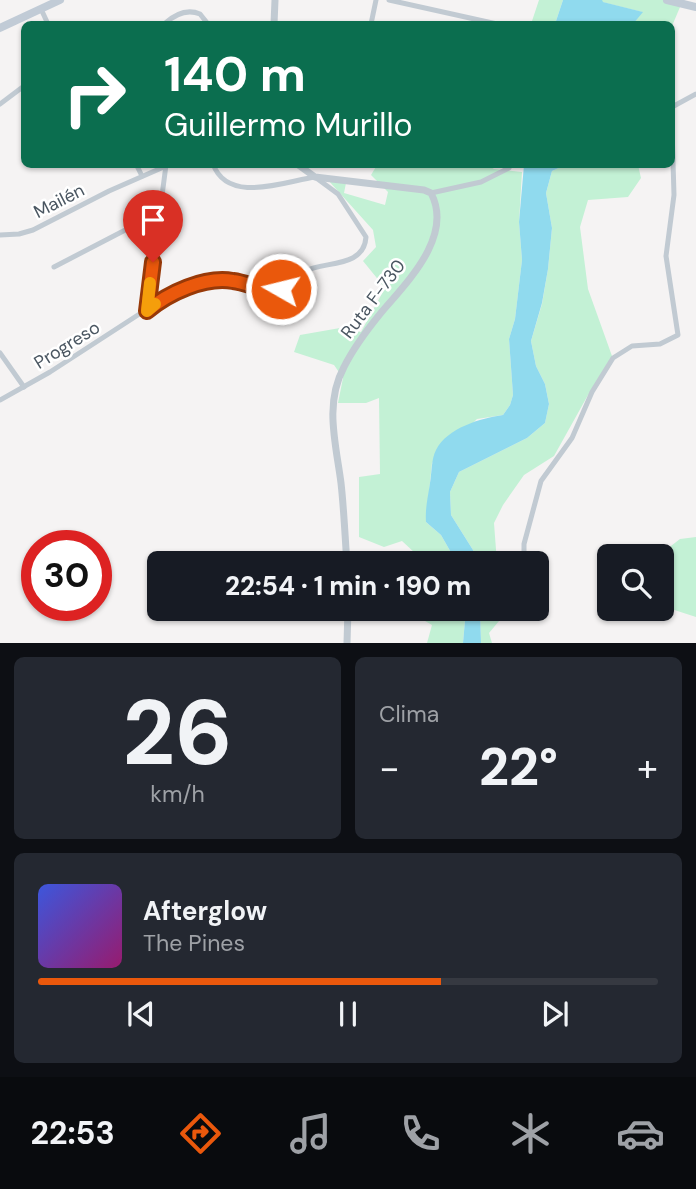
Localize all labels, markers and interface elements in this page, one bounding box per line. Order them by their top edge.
text: 140 m [164,42,306,106]
icon: right [49,49,140,140]
text: Guillermo Murillo [164,104,413,146]
street label: Mailén [30,178,88,224]
pin [123,190,183,262]
icon: arrive [134,201,172,239]
position arrow [244,252,318,326]
street label: Ruta F-730 [335,255,411,343]
street label: Progreso [30,315,104,375]
speed limit sign: 30 [21,530,112,621]
map controls [597,544,674,621]
button: search [597,544,674,621]
text: 22:54 · 1 min · 190 m [225,569,471,603]
text: 26 [122,674,233,792]
text: Clima [379,699,439,729]
text: 22° [479,733,558,801]
text: − [379,743,400,793]
text: + [637,743,658,793]
text: km/h [150,779,205,809]
text: Afterglow [143,894,267,928]
text: The Pines [143,928,245,958]
icon: previous [122,995,160,1033]
icon: pause [329,995,367,1033]
icon: next [536,995,574,1033]
icon: directions [176,1109,225,1158]
icon: music [286,1109,335,1158]
icon: phone [396,1109,445,1158]
icon: climate [506,1109,555,1158]
icon: car [616,1109,665,1158]
text: 22:53 [31,1112,115,1154]

